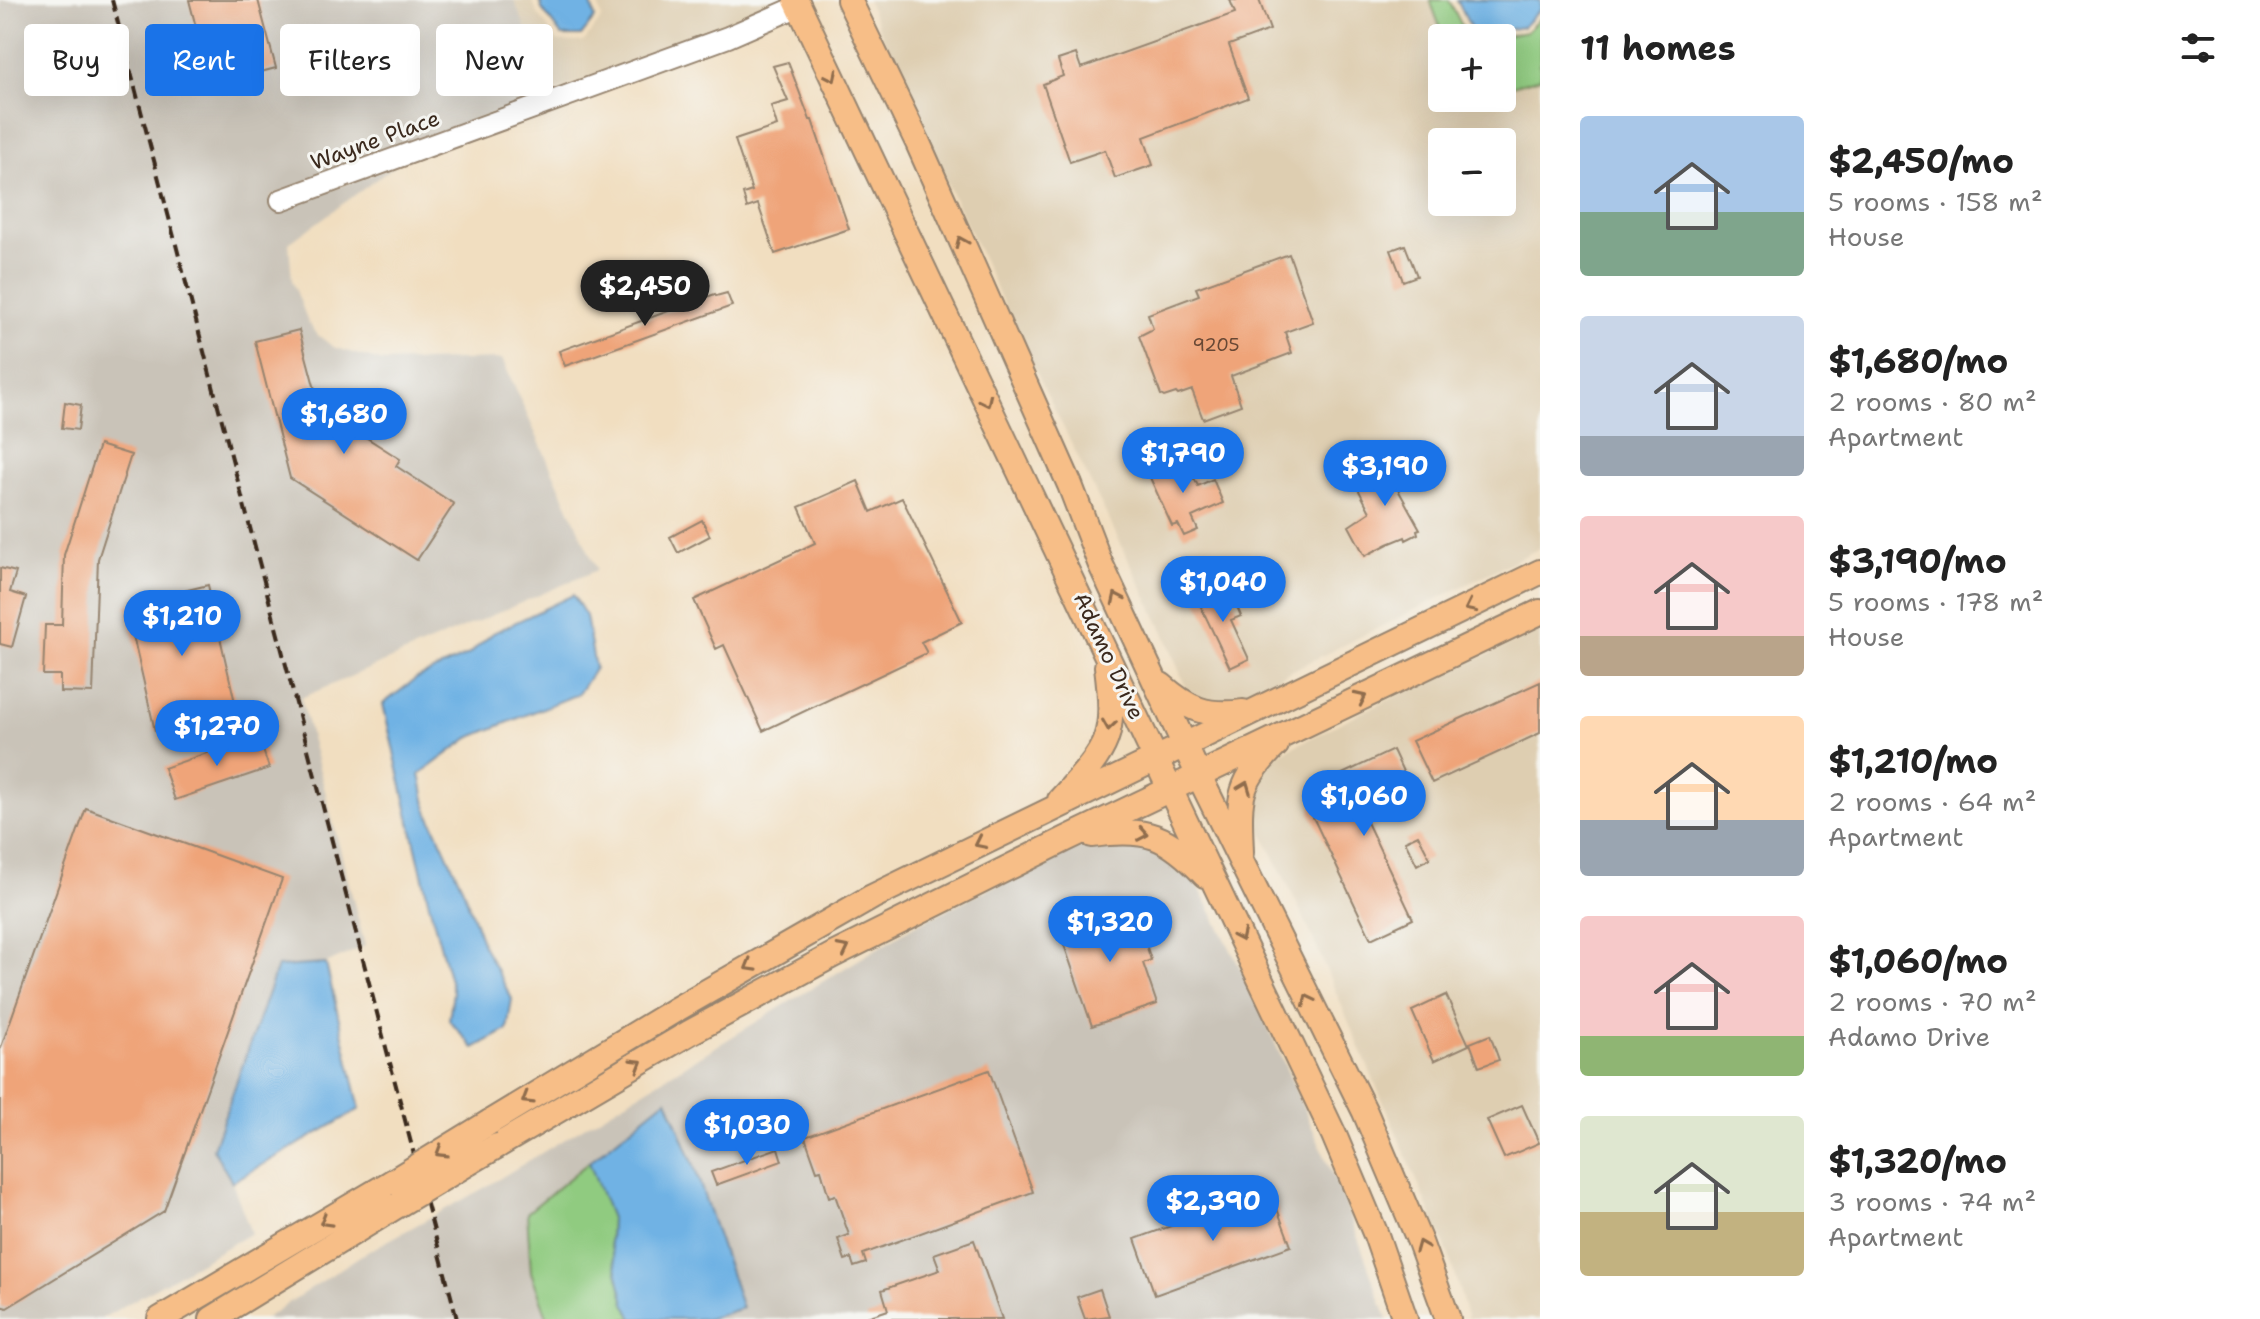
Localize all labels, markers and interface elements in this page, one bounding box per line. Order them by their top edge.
chip: Buy [24,24,129,96]
chip: Rent [145,24,264,96]
chip: Filters [280,24,420,96]
chip: New [436,24,553,96]
map controls [1428,24,1516,216]
button: + [1428,24,1516,112]
text: 11 homes [1580,25,1736,71]
icon: filters [2176,26,2220,70]
one-way arrow [822,68,838,83]
street label: Wayne Place [306,103,444,177]
button: − [1428,128,1516,216]
text: $2,450/mo [1828,138,2014,184]
icon: home [1644,148,1740,244]
text: 5 rooms · 158 m² [1828,184,2043,219]
text: House [1828,219,1904,254]
one-way arrow [954,236,970,250]
pin: $2,450 [580,260,710,328]
text: $2,450 [599,268,691,303]
house number: 9205 [1192,333,1240,357]
text: $1,680/mo [1828,338,2008,384]
icon: home [1644,348,1740,444]
text: 2 rooms · 80 m² [1828,384,2037,419]
pin: $1,680 [279,388,409,456]
one-way arrow [976,393,992,408]
text: $1,680 [300,396,388,431]
text: Apartment [1828,419,1964,454]
pin: $1,790 [1118,427,1248,495]
text: $1,790 [1140,435,1226,470]
pin: $3,190 [1320,440,1450,508]
text: $3,190 [1341,448,1429,483]
text: $3,190/mo [1828,538,2007,584]
icon: home [1644,548,1740,644]
pin: $1,040 [1158,556,1288,624]
text: $1,040 [1179,564,1267,599]
text: 5 rooms · 178 m² [1828,584,2044,619]
street label: Adamo Drive [1067,588,1151,724]
pin: $1,210 [117,590,247,658]
one-way arrow [1111,592,1127,607]
one-way arrow [1464,597,1478,613]
text: $1,210 [142,598,222,633]
text: House [1828,619,1904,654]
one-way arrow [1353,692,1368,708]
pin: $1,270 [152,700,282,768]
text: $1,270 [173,708,261,743]
one-way arrow [1101,718,1118,732]
text: $1,210/mo [1828,738,1998,784]
icon: home [1644,748,1740,844]
pin: $1,060 [1299,770,1429,838]
text: $1,060 [1320,778,1408,813]
one-way arrow [1236,781,1252,795]
text: 2 rooms · 64 m² [1828,784,2036,819]
text: Apartment [1828,819,1964,854]
one-way arrow [1137,825,1150,842]
one-way arrow [973,833,988,849]
pin: $1,320 [1045,896,1175,964]
text: $1,320 [1066,904,1154,939]
one-way arrow [1230,928,1246,942]
text: $1,060/mo [1828,938,2008,984]
one-way arrow [836,944,851,959]
icon: home [1644,948,1740,1044]
one-way arrow [744,956,759,972]
text: 2 rooms · 70 m² [1828,984,2037,1019]
one-way arrow [1302,994,1317,1009]
text: Adamo Drive [1828,1019,1990,1054]
one-way arrow [628,1058,642,1074]
one-way arrow [521,1090,536,1105]
pin: $1,030 [682,1099,812,1167]
text: $1,030 [703,1107,791,1142]
text: $1,320/mo [1828,1138,2007,1184]
one-way arrow [435,1142,450,1158]
icon: home [1644,1148,1740,1244]
pin: $2,390 [1148,1175,1278,1243]
text: $2,390 [1165,1183,1261,1218]
text: 3 rooms · 74 m² [1828,1184,2036,1219]
one-way arrow [319,1212,334,1227]
text: Apartment [1828,1219,1964,1254]
one-way arrow [1415,1240,1431,1254]

